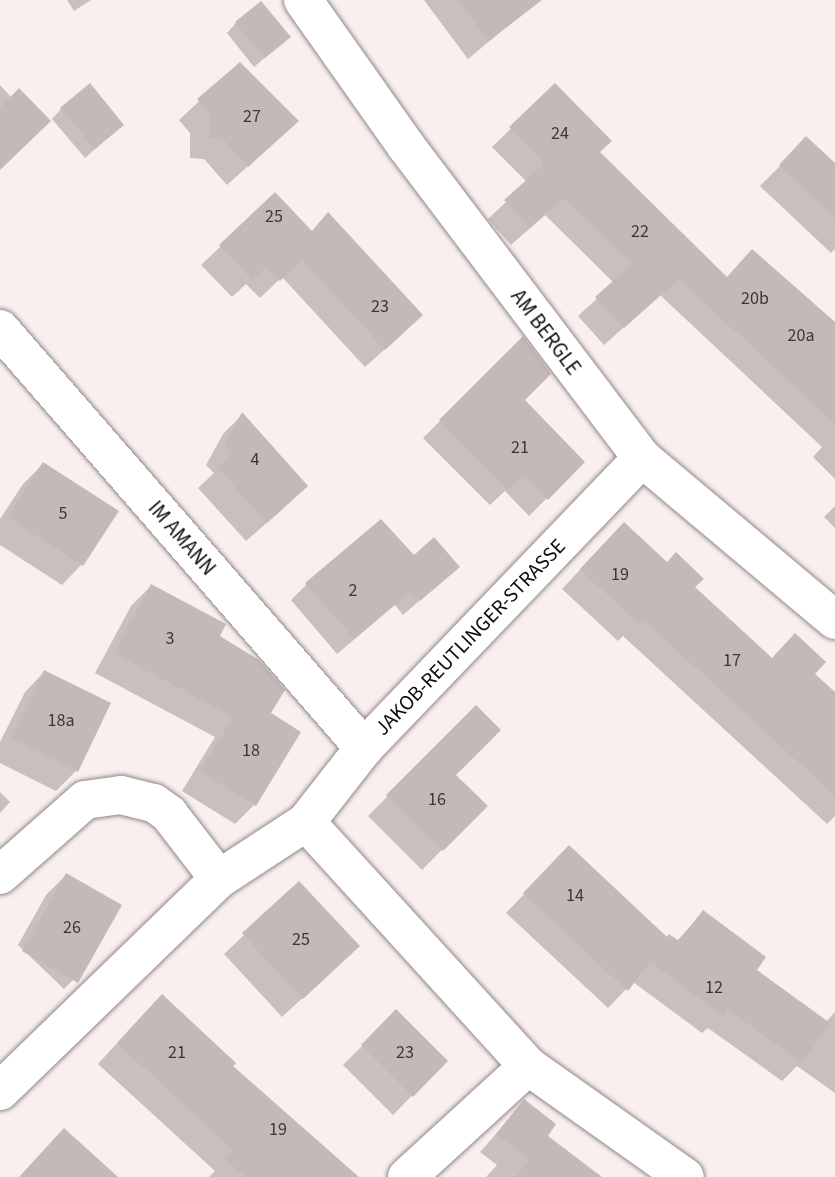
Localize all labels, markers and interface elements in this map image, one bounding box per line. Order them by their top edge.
house number: 27 [243,106,261,128]
house number: 24 [551,123,569,145]
house number: 25 [265,206,283,228]
house number: 22 [631,221,649,243]
street label: AM BERGLE [506,284,586,380]
house number: 20b [741,288,769,310]
house number: 23 [371,296,389,318]
house number: 20a [788,325,814,347]
house number: 21 [511,437,529,459]
house number: 4 [251,449,259,471]
street label: IM AMANN [143,496,221,580]
house number: 5 [59,503,67,525]
street label: JAKOB-REUTLINGER-STRASSE [370,534,570,740]
house number: 19 [611,564,629,586]
house number: 2 [349,580,357,602]
house number: 3 [166,628,174,650]
house number: 17 [723,650,741,672]
house number: 18a [48,710,74,732]
house number: 18 [242,740,260,762]
house number: 16 [428,789,446,811]
house number: 14 [566,885,584,907]
house number: 26 [63,917,81,939]
house number: 25 [292,929,310,951]
house number: 12 [705,977,723,999]
house number: 21 [168,1042,186,1064]
house number: 23 [396,1042,414,1064]
house number: 19 [269,1119,287,1141]

